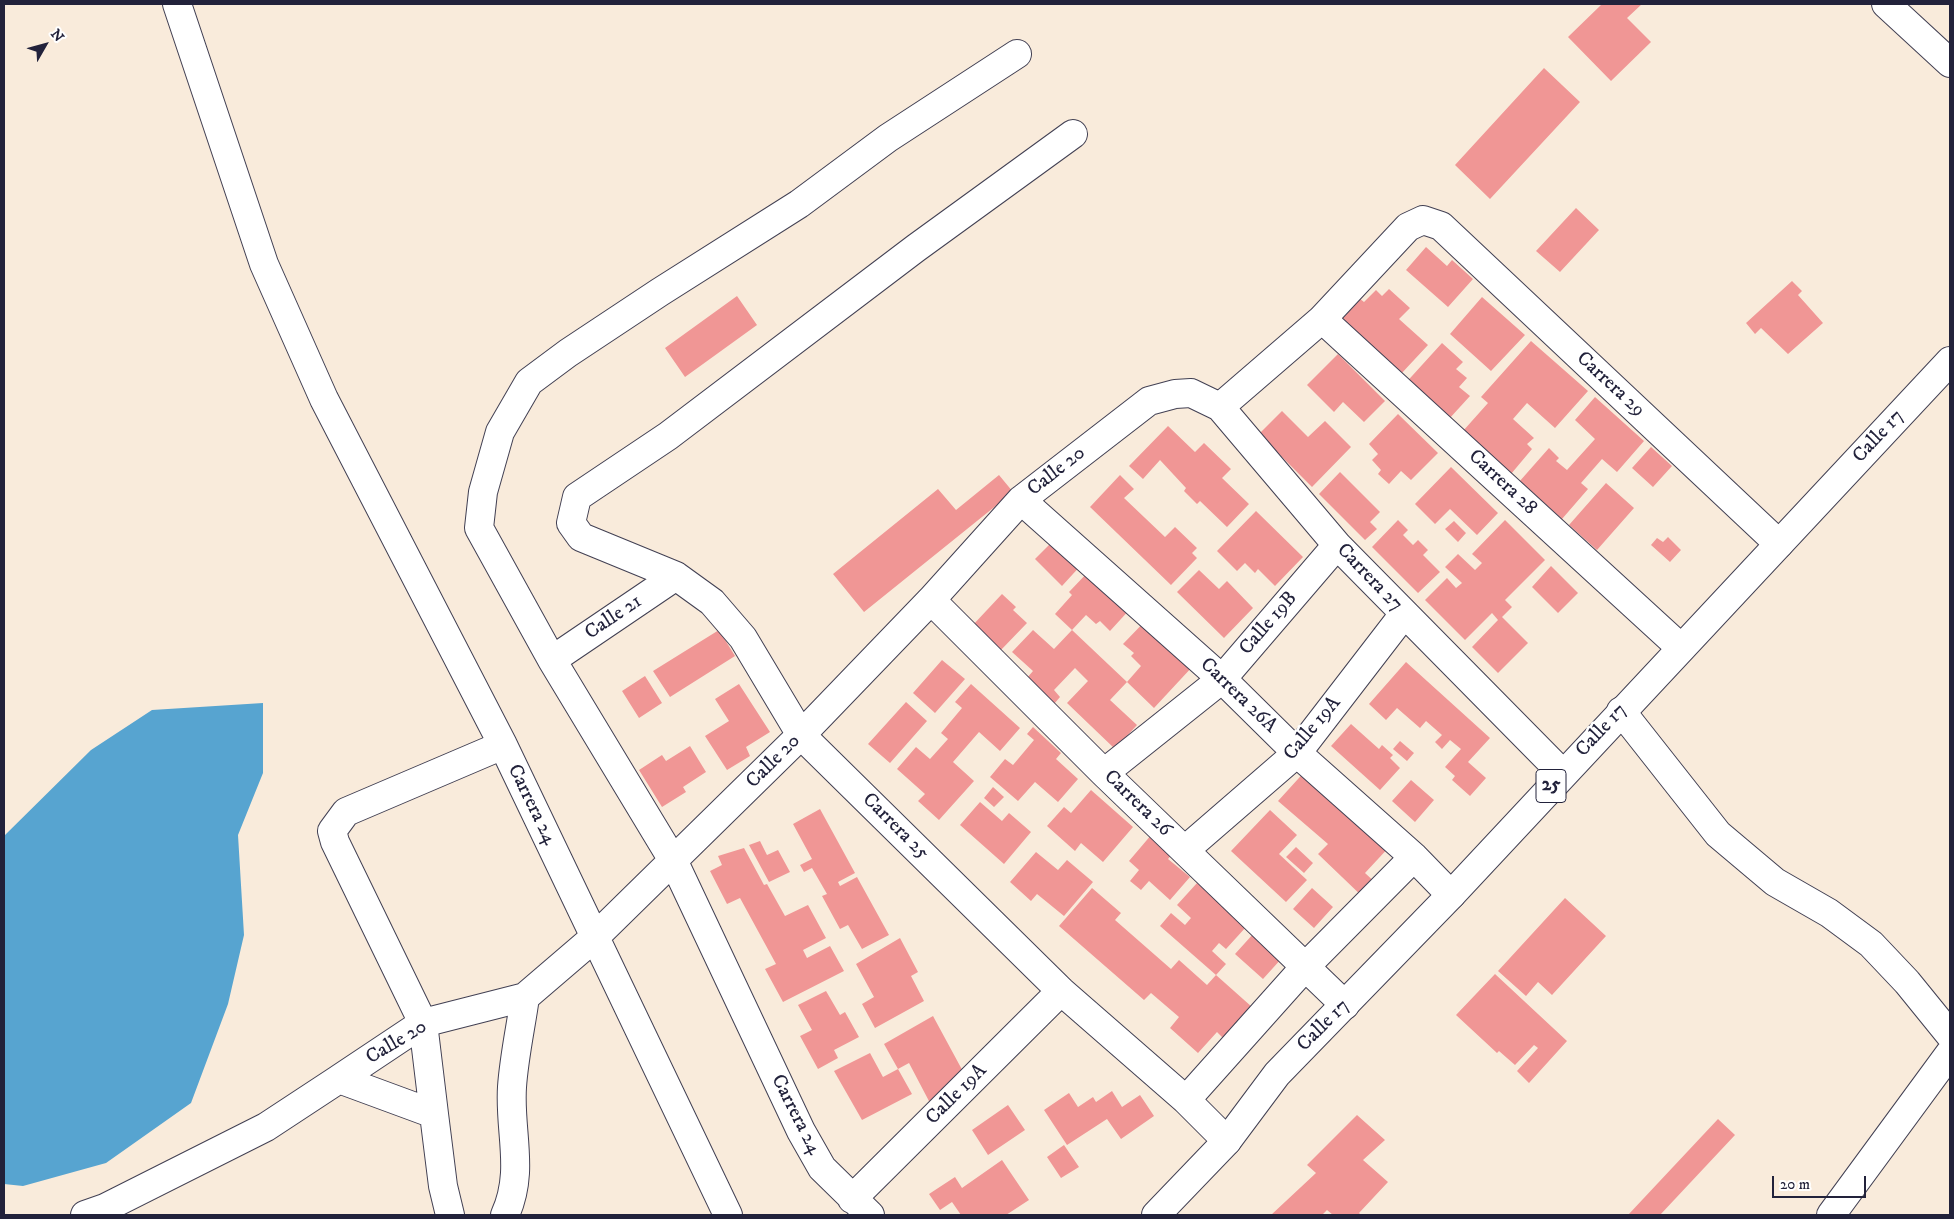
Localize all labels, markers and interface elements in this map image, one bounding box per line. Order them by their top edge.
north arrow [20,20,70,70]
text: N [46,26,67,46]
street label: Carrera 29 [1571,347,1649,423]
street label: Calle 17 [1848,405,1910,469]
street label: Calle 20 [1023,442,1091,502]
street label: Carrera 28 [1463,445,1541,521]
street label: Carrera 27 [1331,539,1407,617]
street label: Calle 19B [1235,587,1303,661]
street label: Calle 21 [581,590,647,646]
street label: Carrera 26A [1194,653,1282,739]
street label: Calle 19A [1279,692,1347,766]
street label: Calle 17 [1571,699,1633,763]
street label: Calle 20 [742,730,806,794]
street label: Carrera 24 [501,761,561,849]
street label: Carrera 26 [1098,766,1176,842]
road number: 25 [1536,769,1566,802]
street label: Carrera 25 [857,789,933,865]
street label: Calle 17 [1293,995,1355,1057]
street label: Calle 20 [362,1015,432,1071]
street label: Calle 19A [922,1060,992,1130]
street label: Carrera 24 [765,1071,825,1159]
scale bar [1774,1166,1868,1198]
text: 20 m [1780,1175,1810,1194]

